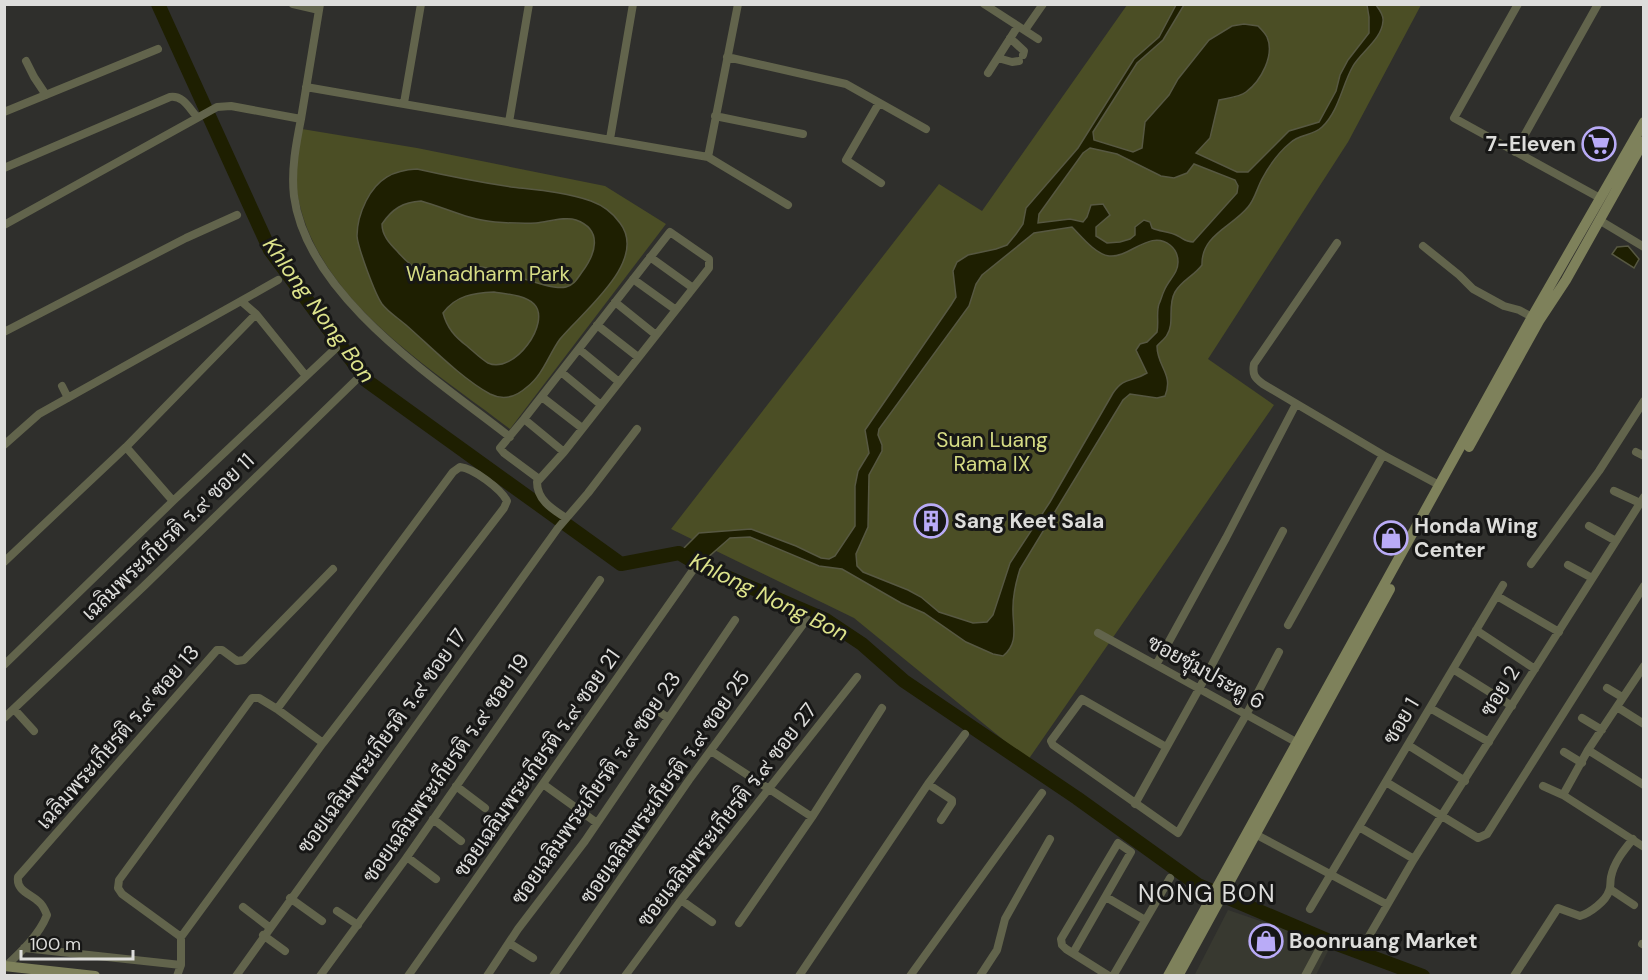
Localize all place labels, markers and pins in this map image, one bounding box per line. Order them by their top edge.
supermarket icon: 7-Eleven [1581,126,1617,162]
place label: 7-Eleven [1486,130,1576,158]
building icon: Sang Keet Sala [913,503,949,539]
place label: Sang Keet Sala [954,507,1104,535]
place label: Honda Wing Center [1414,512,1538,564]
shop icon: Honda Wing Center [1373,520,1409,556]
shop icon: Boonruang Market [1248,923,1284,959]
place label: Boonruang Market [1289,927,1478,955]

